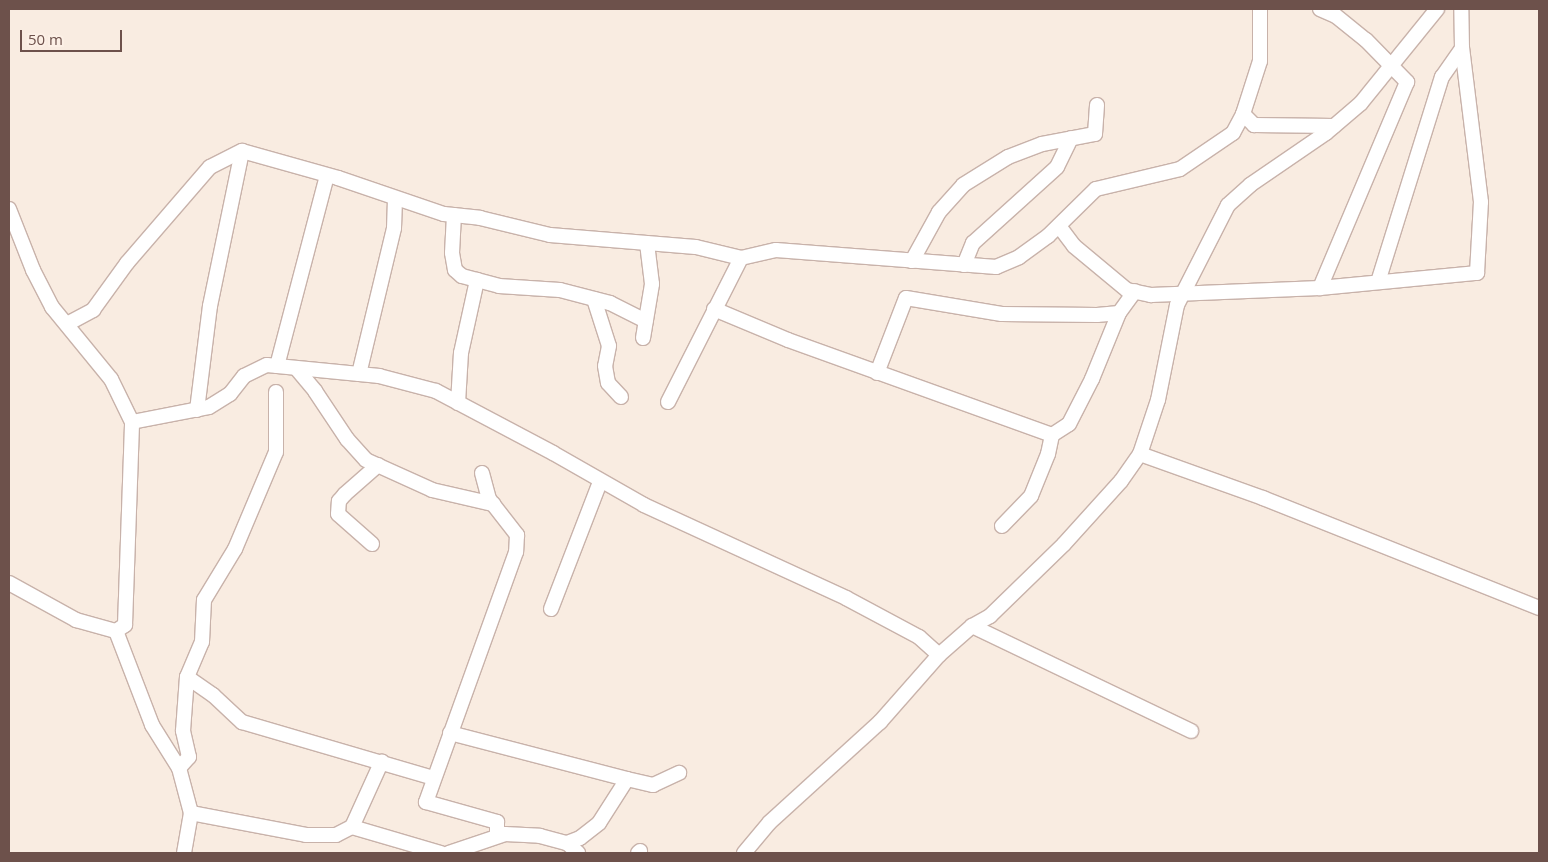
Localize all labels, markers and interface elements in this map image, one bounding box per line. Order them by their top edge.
scale bar [22,20,125,52]
text: 50 m [28,29,63,49]

